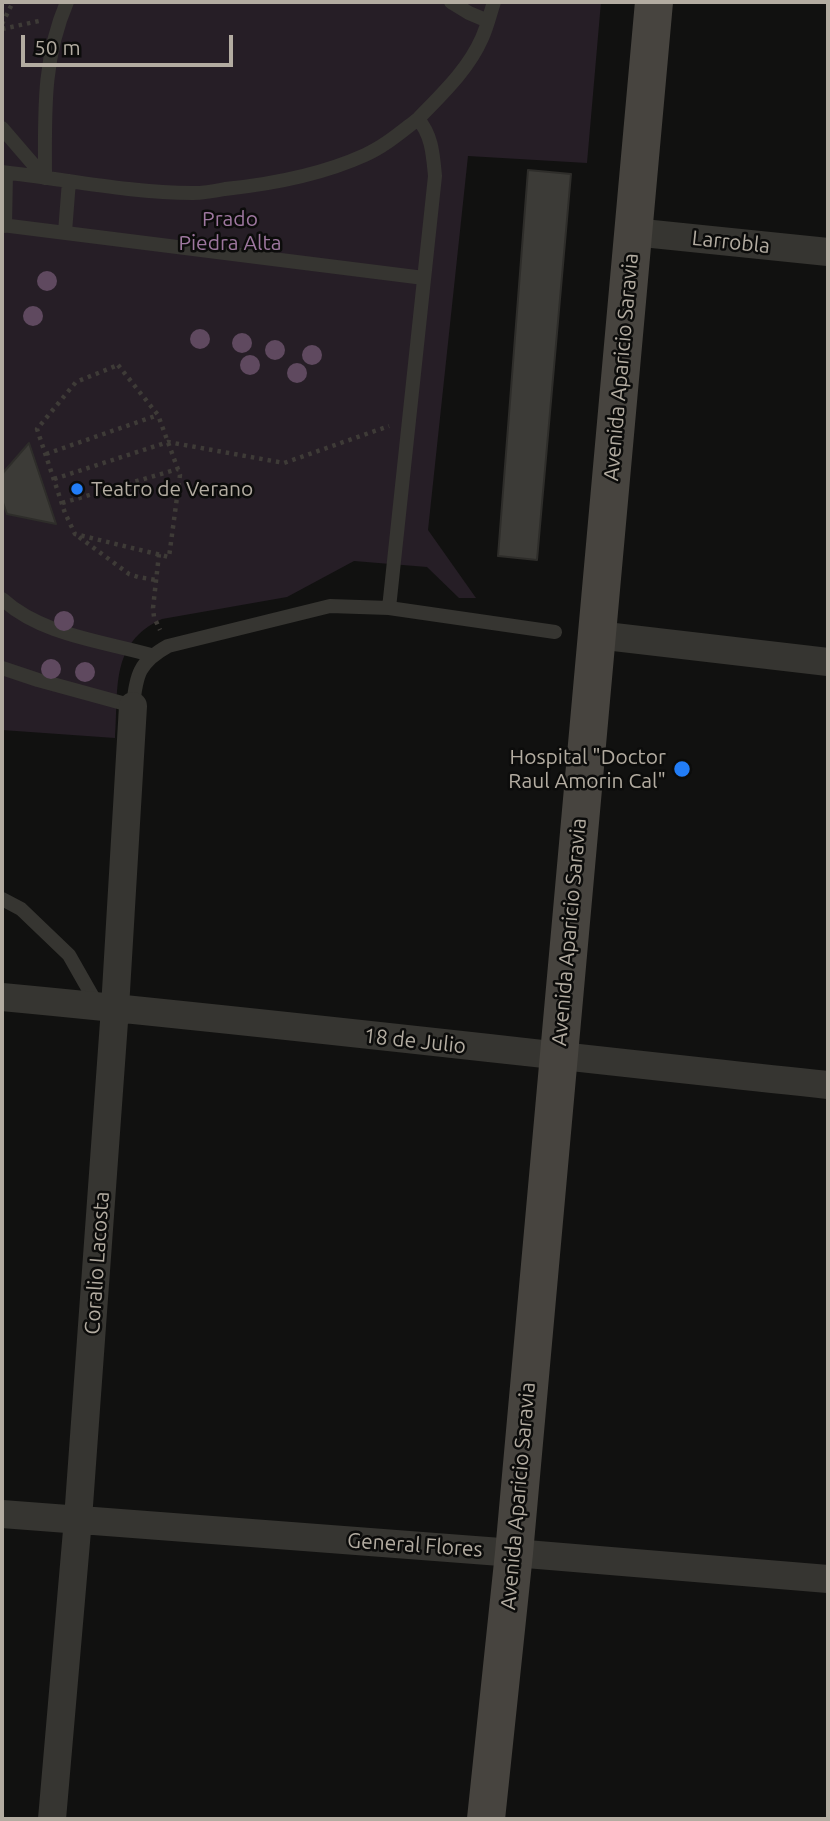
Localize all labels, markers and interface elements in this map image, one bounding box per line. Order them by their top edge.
scale bar [24,21,236,65]
text: 50 m [34,35,81,59]
park label: Prado Piedra Alta [178,206,282,256]
street label: Larrobla [691,225,771,259]
street label: Avenida Aparicio Saravia [598,252,644,482]
place label: Teatro de Verano [91,476,253,502]
marker: Teatro de Verano [69,481,85,497]
place label: Hospital "Doctor Raul Amorin Cal" [508,744,666,794]
marker: Hospital "Doctor Raul Amorin Cal" [672,759,692,779]
street label: Avenida Aparicio Saravia [546,817,592,1047]
street label: 18 de Julio [363,1023,467,1059]
street label: Coralio Lacosta [79,1191,115,1335]
street label: Avenida Aparicio Saravia [495,1381,541,1611]
street label: General Flores [346,1528,484,1562]

